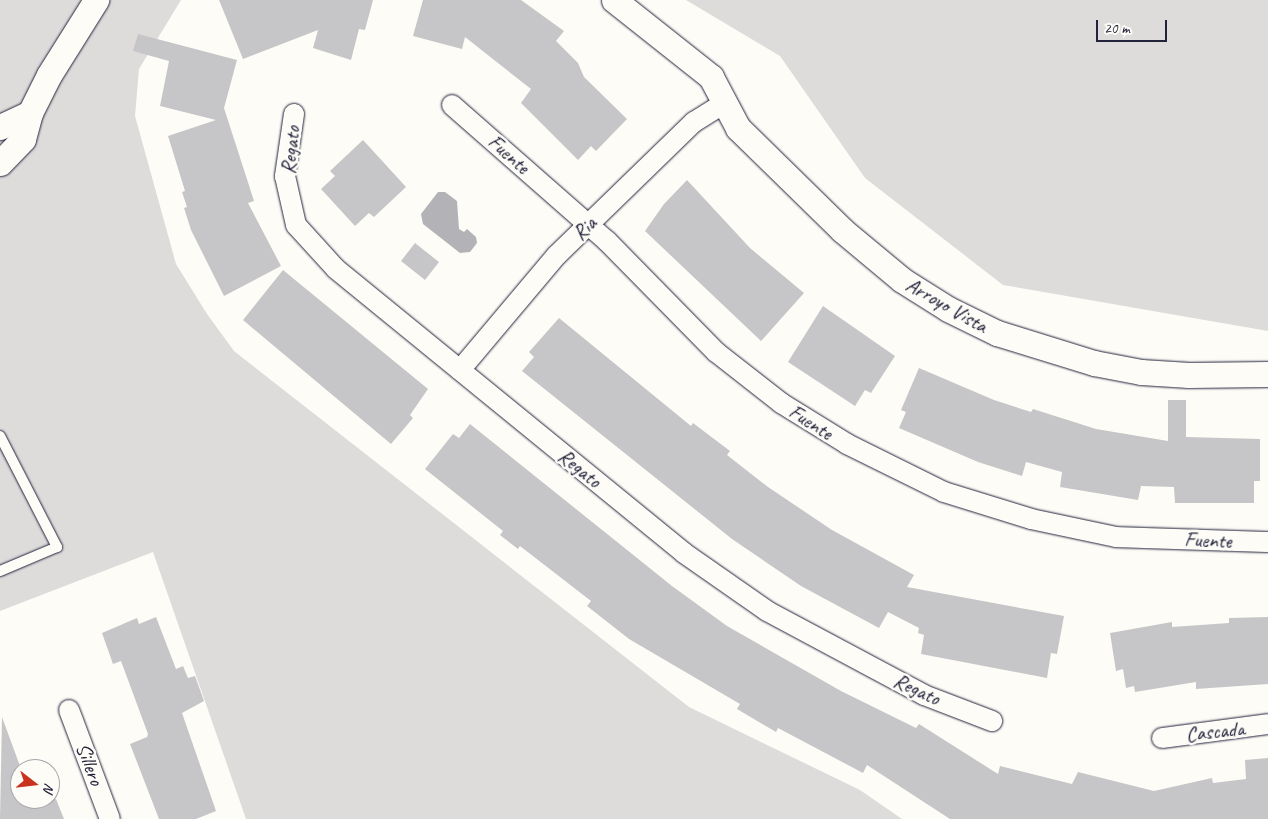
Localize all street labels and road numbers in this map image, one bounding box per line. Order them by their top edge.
street label: Regato [275,125,305,175]
street label: Fuente [483,129,535,179]
street label: Ria [567,211,601,245]
street label: Arroyo Vista [902,272,992,338]
street label: Fuente [784,399,838,445]
street label: Regato [553,443,607,493]
street label: Fuente [1184,527,1232,553]
street label: Regato [890,667,944,711]
street label: Cascada [1184,715,1246,747]
street label: Sillero [70,739,110,789]

